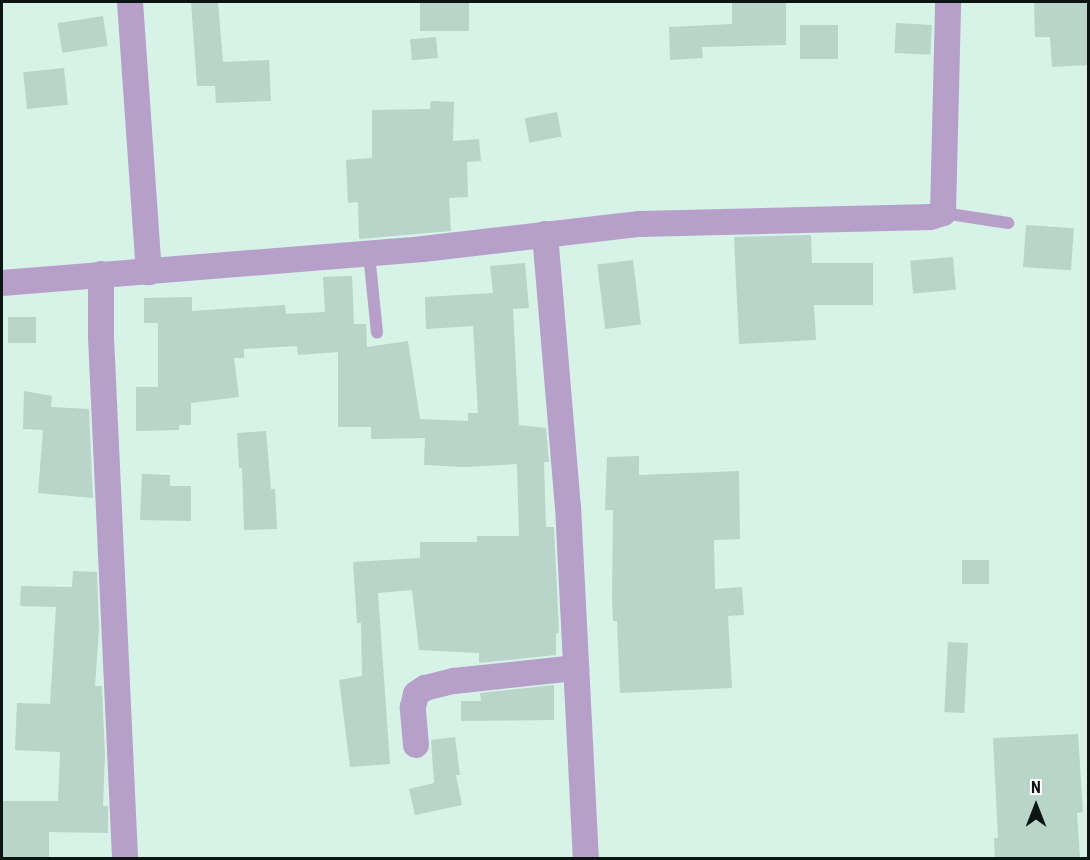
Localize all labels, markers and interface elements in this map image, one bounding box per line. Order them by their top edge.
north arrow [1006,776,1066,836]
text: N [1031,778,1041,797]

